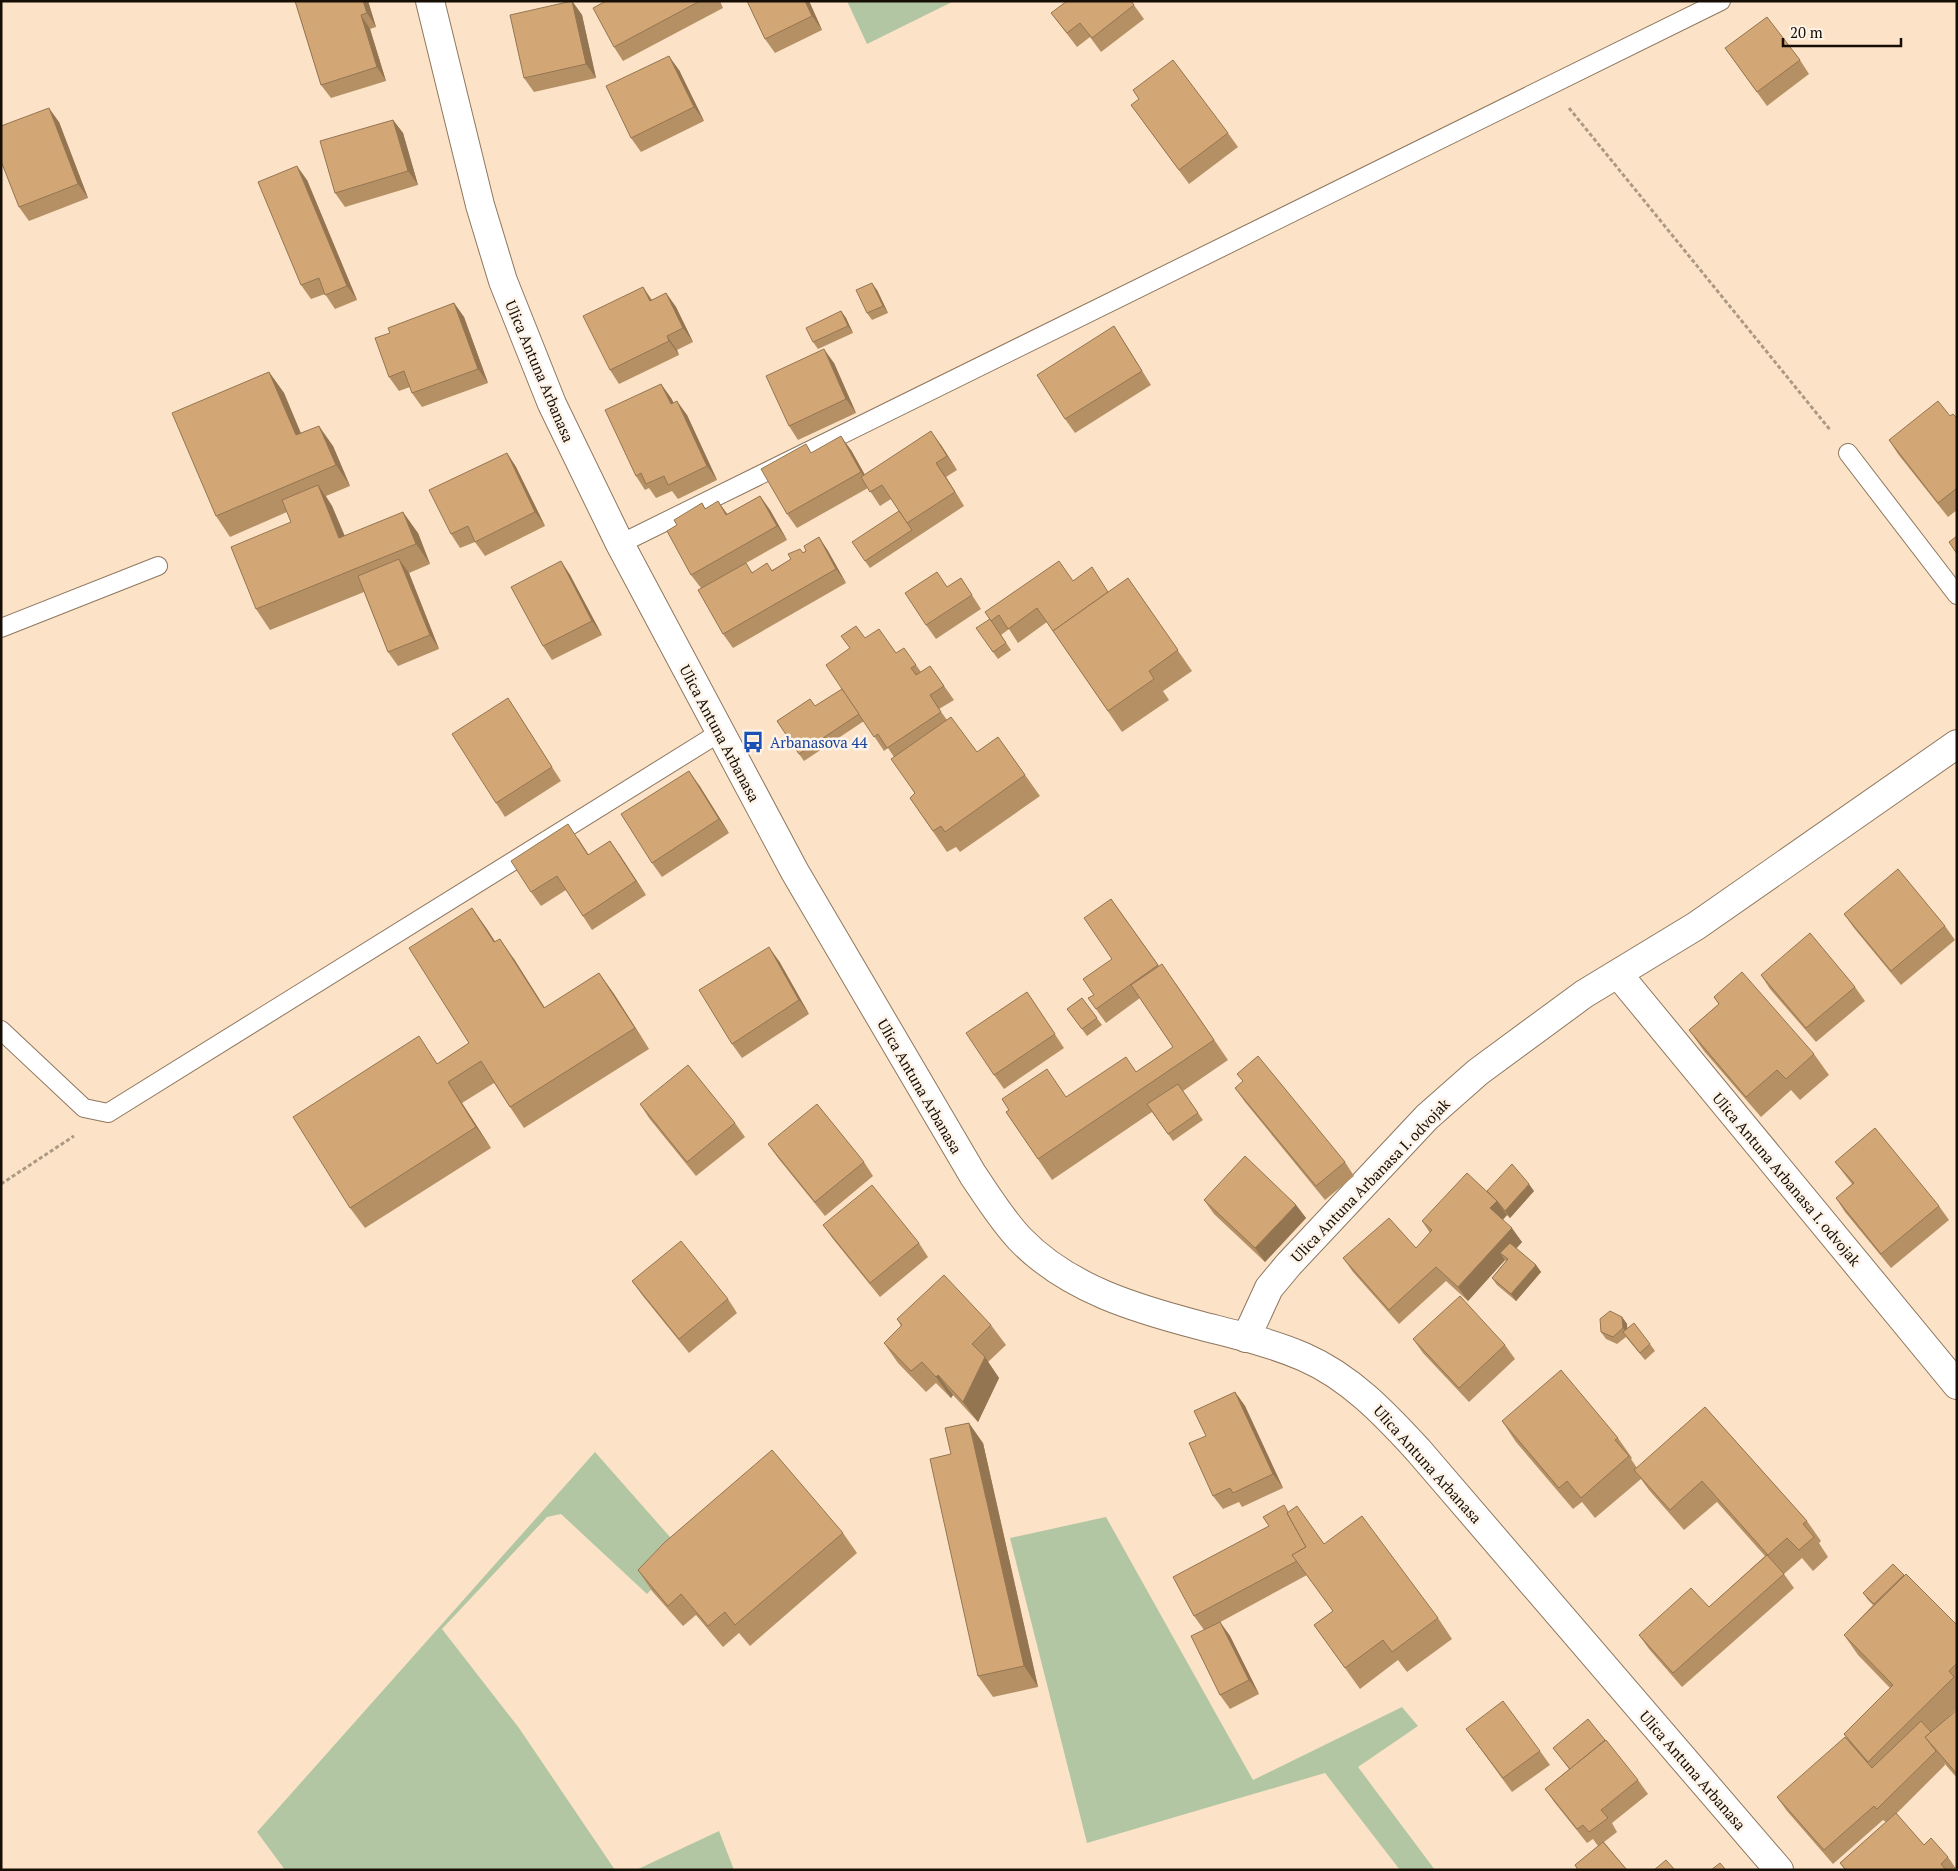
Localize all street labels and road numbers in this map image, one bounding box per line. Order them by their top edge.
street label: Ulica Antuna Arbanasa [501,297,579,445]
street label: Ulica Antuna Arbanasa [675,661,765,805]
street label: Ulica Antuna Arbanasa [873,1015,967,1157]
street label: Ulica Antuna Arbanasa I. odvojak [1708,1088,1866,1270]
street label: Ulica Antuna Arbanasa I. odvojak [1286,1094,1454,1266]
street label: Ulica Antuna Arbanasa [1370,1401,1487,1528]
street label: Ulica Antuna Arbanasa [1635,1706,1751,1834]

